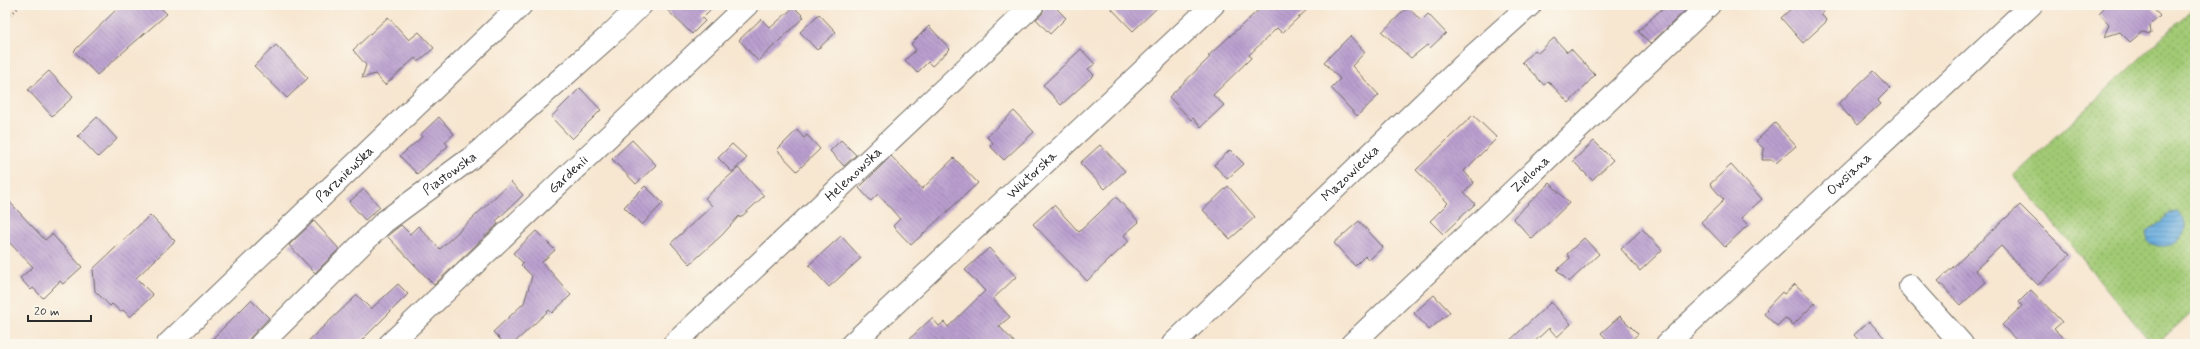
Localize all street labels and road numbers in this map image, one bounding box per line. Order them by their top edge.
street label: Mazowiecka [1317,141,1384,206]
street label: Parzniewska [312,142,378,206]
street label: Helenowska [821,143,886,206]
street label: Wiktorska [1003,146,1062,203]
street label: Piastowska [419,148,481,199]
street label: Owsiana [1823,149,1876,200]
street label: Gardenii [545,151,592,198]
street label: Zielona [1507,152,1554,197]

